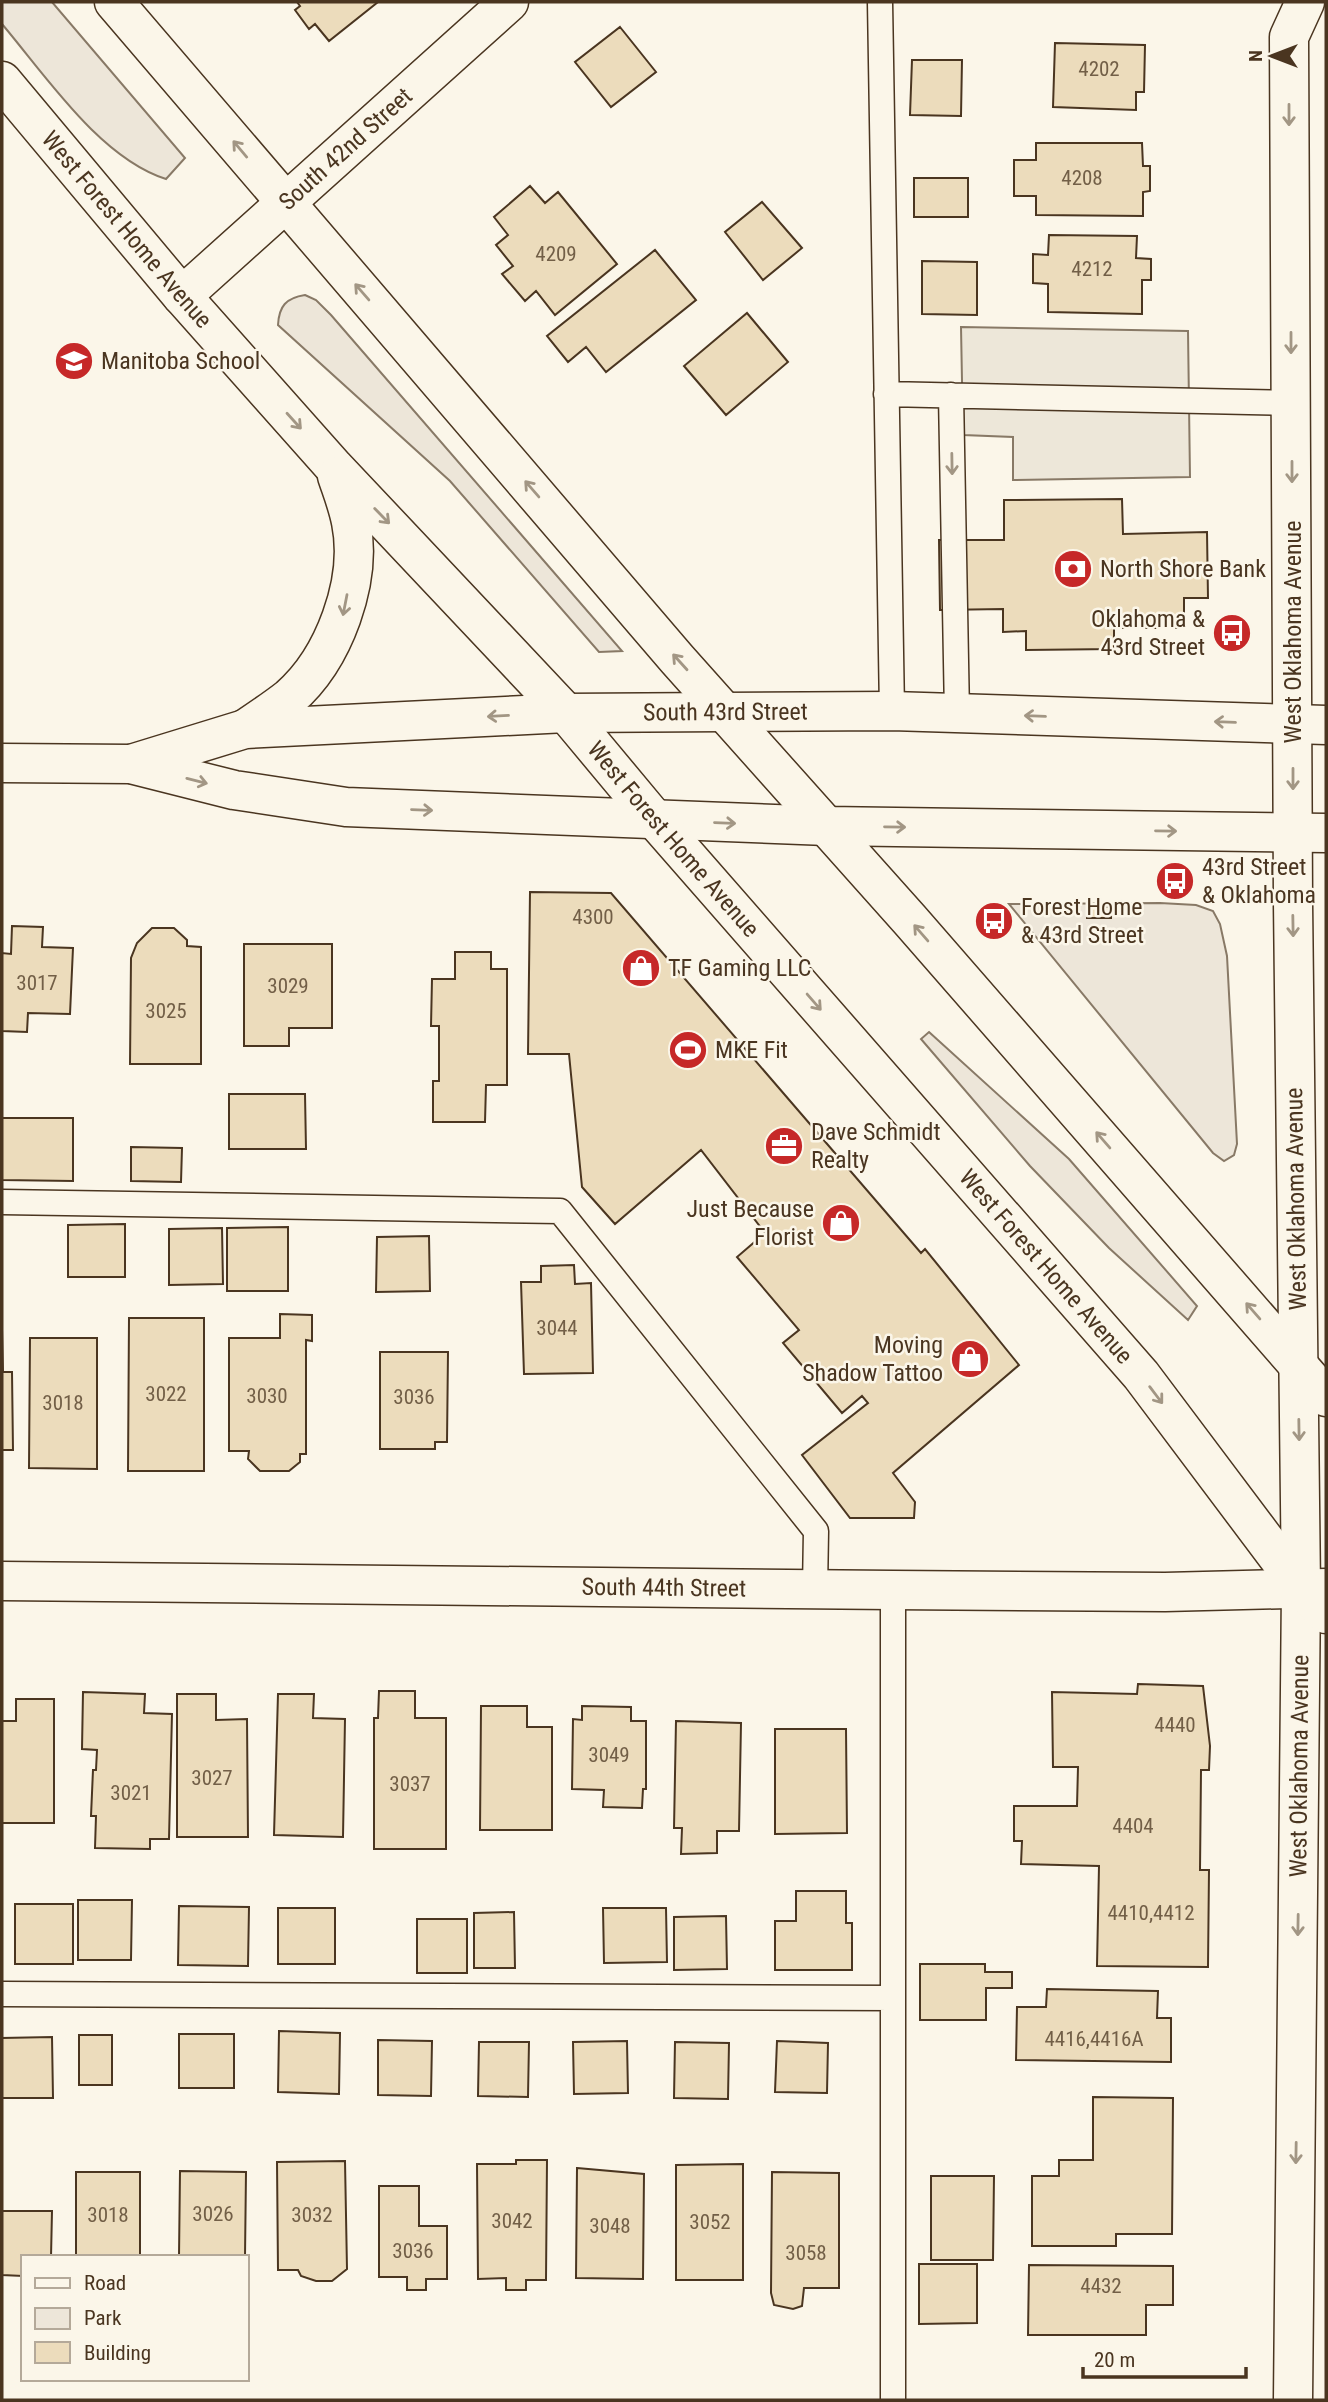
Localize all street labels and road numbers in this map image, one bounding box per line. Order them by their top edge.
street label: South 42nd Street [273,82,418,216]
street label: West Forest Home Avenue [36,125,218,334]
street label: West Oklahoma Avenue [1279,521,1307,743]
street label: South 43rd Street [643,698,808,727]
street label: West Forest Home Avenue [582,736,765,943]
street label: West Oklahoma Avenue [1280,1087,1312,1311]
street label: West Forest Home Avenue [953,1164,1139,1369]
street label: South 44th Street [582,1573,746,1603]
street label: West Oklahoma Avenue [1284,1654,1314,1878]

